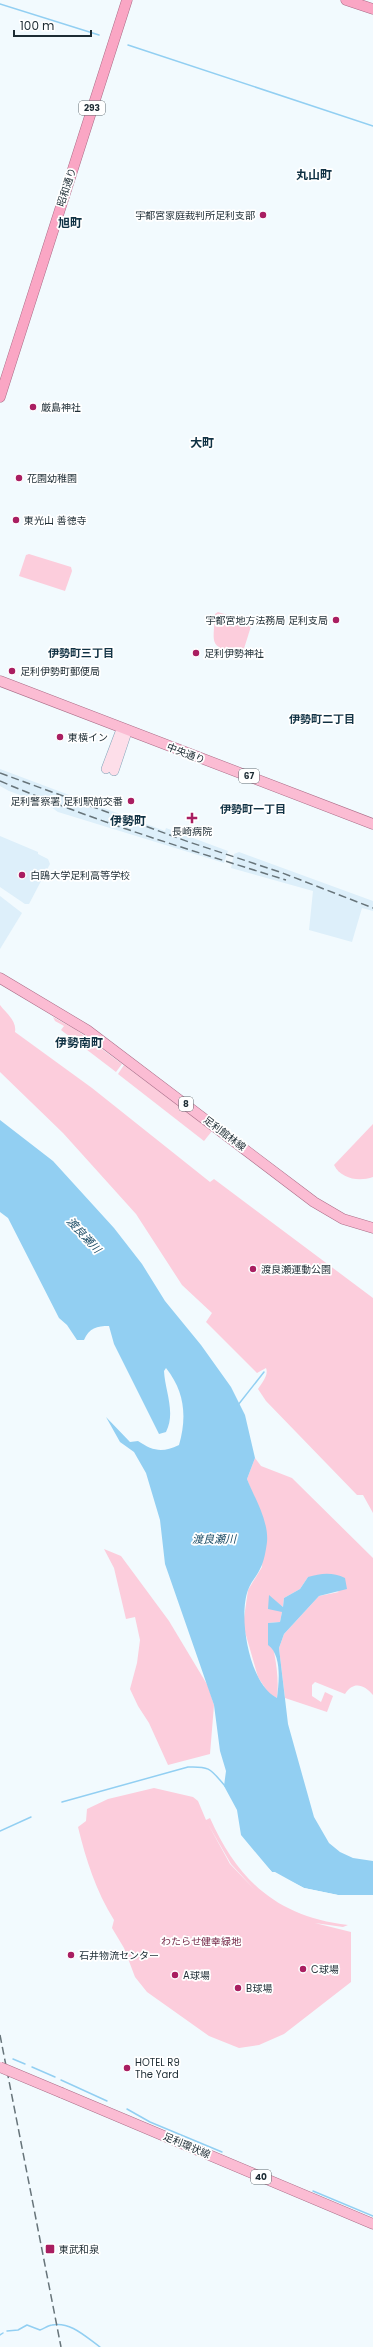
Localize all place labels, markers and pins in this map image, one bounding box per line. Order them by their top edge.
place label: 宇都宮家庭裁判所足利支部 [135,208,255,223]
marker: 宇都宮家庭裁判所足利支部 [258,210,268,220]
place label: 厳島神社 [41,400,81,415]
marker: 厳島神社 [28,402,38,412]
place label: 花園幼稚園 [27,471,77,486]
marker: 花園幼稚園 [14,473,24,483]
place label: 東光山 善徳寺 [24,513,87,528]
marker: 東光山 善徳寺 [11,515,21,525]
place label: 宇都宮地方法務局 足利支局 [205,613,328,628]
marker: 宇都宮地方法務局 足利支局 [331,615,341,625]
place label: 足利伊勢神社 [204,646,264,661]
marker: 足利伊勢神社 [191,648,201,658]
place label: 足利伊勢町郵便局 [20,664,100,679]
marker: 足利伊勢町郵便局 [7,666,17,676]
place label: 東横イン [68,730,108,745]
marker: 東横イン [55,732,65,742]
place label: 足利警察署 足利駅前交番 [10,794,123,809]
marker: 足利警察署 足利駅前交番 [126,796,136,806]
marker: 長崎病院 [186,812,198,824]
place label: 長崎病院 [172,824,212,839]
place label: 白鴎大学足利高等学校 [30,868,130,883]
marker: 白鴎大学足利高等学校 [17,870,27,880]
place label: 渡良瀬運動公園 [261,1262,331,1277]
marker: 渡良瀬運動公園 [248,1264,258,1274]
place label: 石井物流センター [79,1948,159,1963]
marker: 石井物流センター [66,1950,76,1960]
place label: C球場 [311,1962,339,1977]
marker: C球場 [298,1964,308,1974]
place label: A球場 [183,1968,210,1983]
marker: A球場 [170,1970,180,1980]
place label: B球場 [246,1981,272,1996]
marker: B球場 [233,1983,243,1993]
place label: HOTEL R9 The Yard [135,2055,180,2082]
marker: HOTEL R9 The Yard [122,2063,132,2073]
place label: 東武和泉 [59,2242,100,2257]
marker: 東武和泉 [44,2243,56,2255]

